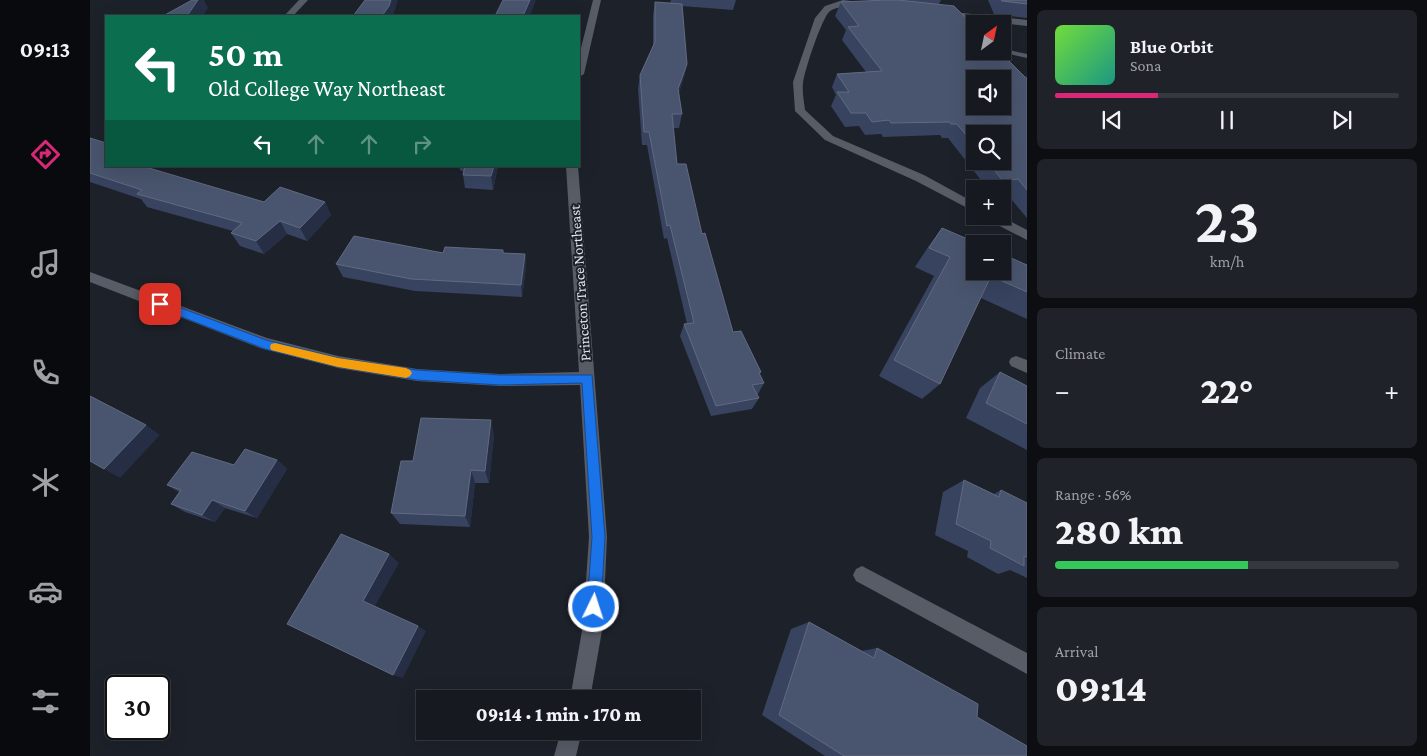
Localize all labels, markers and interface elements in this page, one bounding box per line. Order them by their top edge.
north arrow [966,15,1011,60]
map controls [966,15,1011,280]
icon: left [125,35,190,100]
text: 50 m [208,35,283,74]
text: Blue Orbit [1130,36,1213,57]
text: 09:13 [20,37,70,62]
text: Sona [1130,57,1161,74]
button: sound [966,70,1011,115]
text: Old College Way Northeast [208,76,445,101]
icon: previous [1098,106,1126,134]
icon: pause [1213,106,1241,134]
icon: next [1328,106,1356,134]
button: search [966,125,1011,170]
icon: left [249,130,277,158]
icon: ahead [302,130,330,158]
icon: ahead [355,130,383,158]
icon: right [408,130,436,158]
icon: directions [28,137,63,172]
button: + [966,180,1011,225]
text: 23 [1195,184,1259,256]
street label: Princeton Trace Northeast [566,203,593,362]
button: − [966,235,1011,280]
icon: music [28,246,63,281]
text: km/h [1210,253,1244,270]
pin [139,283,181,325]
icon: arrive [146,290,174,318]
text: Climate [1055,345,1105,362]
icon: phone [28,355,63,390]
text: 22° [1200,369,1254,411]
text: − [1055,375,1070,406]
text: + [1384,375,1399,406]
icon: climate [28,465,63,500]
text: Range · 56% [1055,486,1131,503]
text: 280 km [1055,510,1183,552]
icon: car [28,574,63,609]
position arrow [567,580,619,632]
text: Arrival [1055,643,1099,660]
text: 09:14 [1055,667,1147,709]
speed limit sign: 30 [105,675,170,740]
icon: filters [28,684,63,719]
text: 09:14 · 1 min · 170 m [476,704,641,725]

